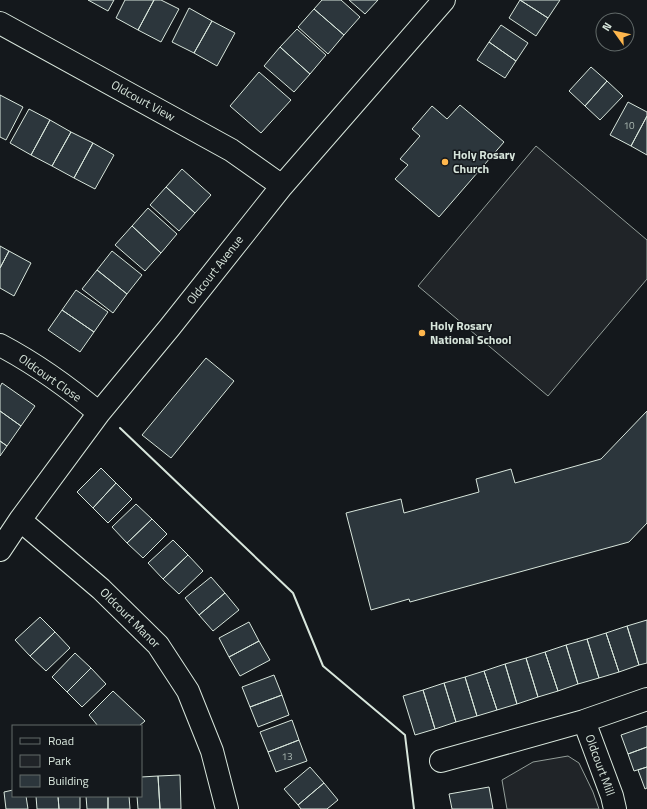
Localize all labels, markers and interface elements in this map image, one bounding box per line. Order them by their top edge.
north arrow [595,12,635,52]
text: N [598,19,615,34]
street label: Oldcourt View [108,75,179,126]
house number: 10 [623,118,635,133]
place label: Holy Rosary Church [453,145,515,178]
marker: Holy Rosary Church [440,157,450,167]
street label: Oldcourt Avenue [181,231,248,308]
place label: Holy Rosary National School [430,316,511,349]
marker: Holy Rosary National School [417,328,427,338]
street label: Oldcourt Close [15,349,86,406]
street label: Oldcourt Manor [96,583,165,652]
legend [12,725,142,797]
text: Road [48,731,74,750]
street label: Oldcourt Mill [581,731,620,798]
house number: 13 [281,749,293,764]
text: Park [48,751,71,770]
text: Building [48,771,89,790]

